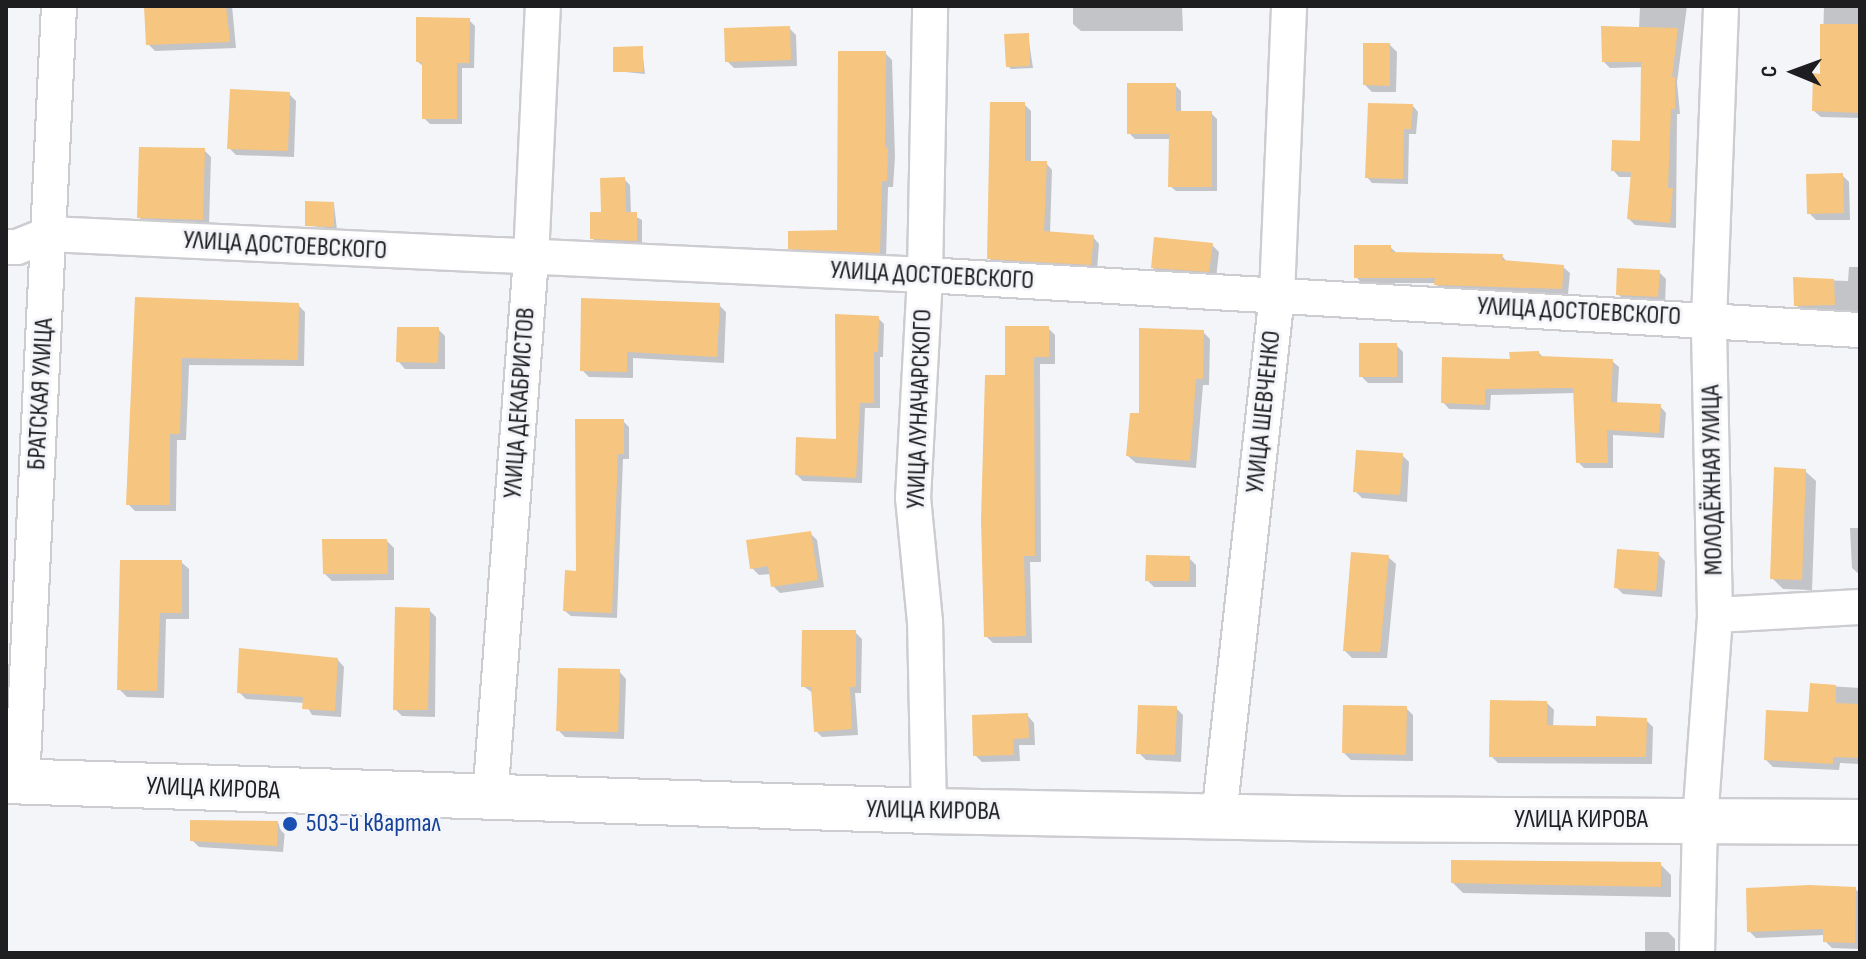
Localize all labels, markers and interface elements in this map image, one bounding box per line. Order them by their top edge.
north arrow [1754,32,1834,112]
text: С [1756,66,1783,77]
street label: УЛИЦА ДОСТОЕВСКОГО [182,225,388,267]
street label: УЛИЦА ДОСТОЕВСКОГО [829,255,1035,297]
street label: УЛИЦА ДОСТОЕВСКОГО [1476,291,1682,333]
street label: УЛИЦА ДЕКАБРИСТОВ [498,306,542,500]
street label: УЛИЦА ЛУНАЧАРСКОГО [901,309,939,509]
street label: БРАТСКАЯ УЛИЦА [21,317,61,471]
street label: УЛИЦА ШЕВЧЕНКО [1240,329,1288,495]
street label: МОЛОДЁЖНАЯ УЛИЦА [1696,384,1730,576]
street label: УЛИЦА КИРОВА [146,771,280,807]
street label: УЛИЦА КИРОВА [866,794,1000,828]
street label: УЛИЦА КИРОВА [1514,804,1648,836]
place label: 503-й квартал [306,808,441,840]
marker: 503-й квартал [281,815,299,833]

